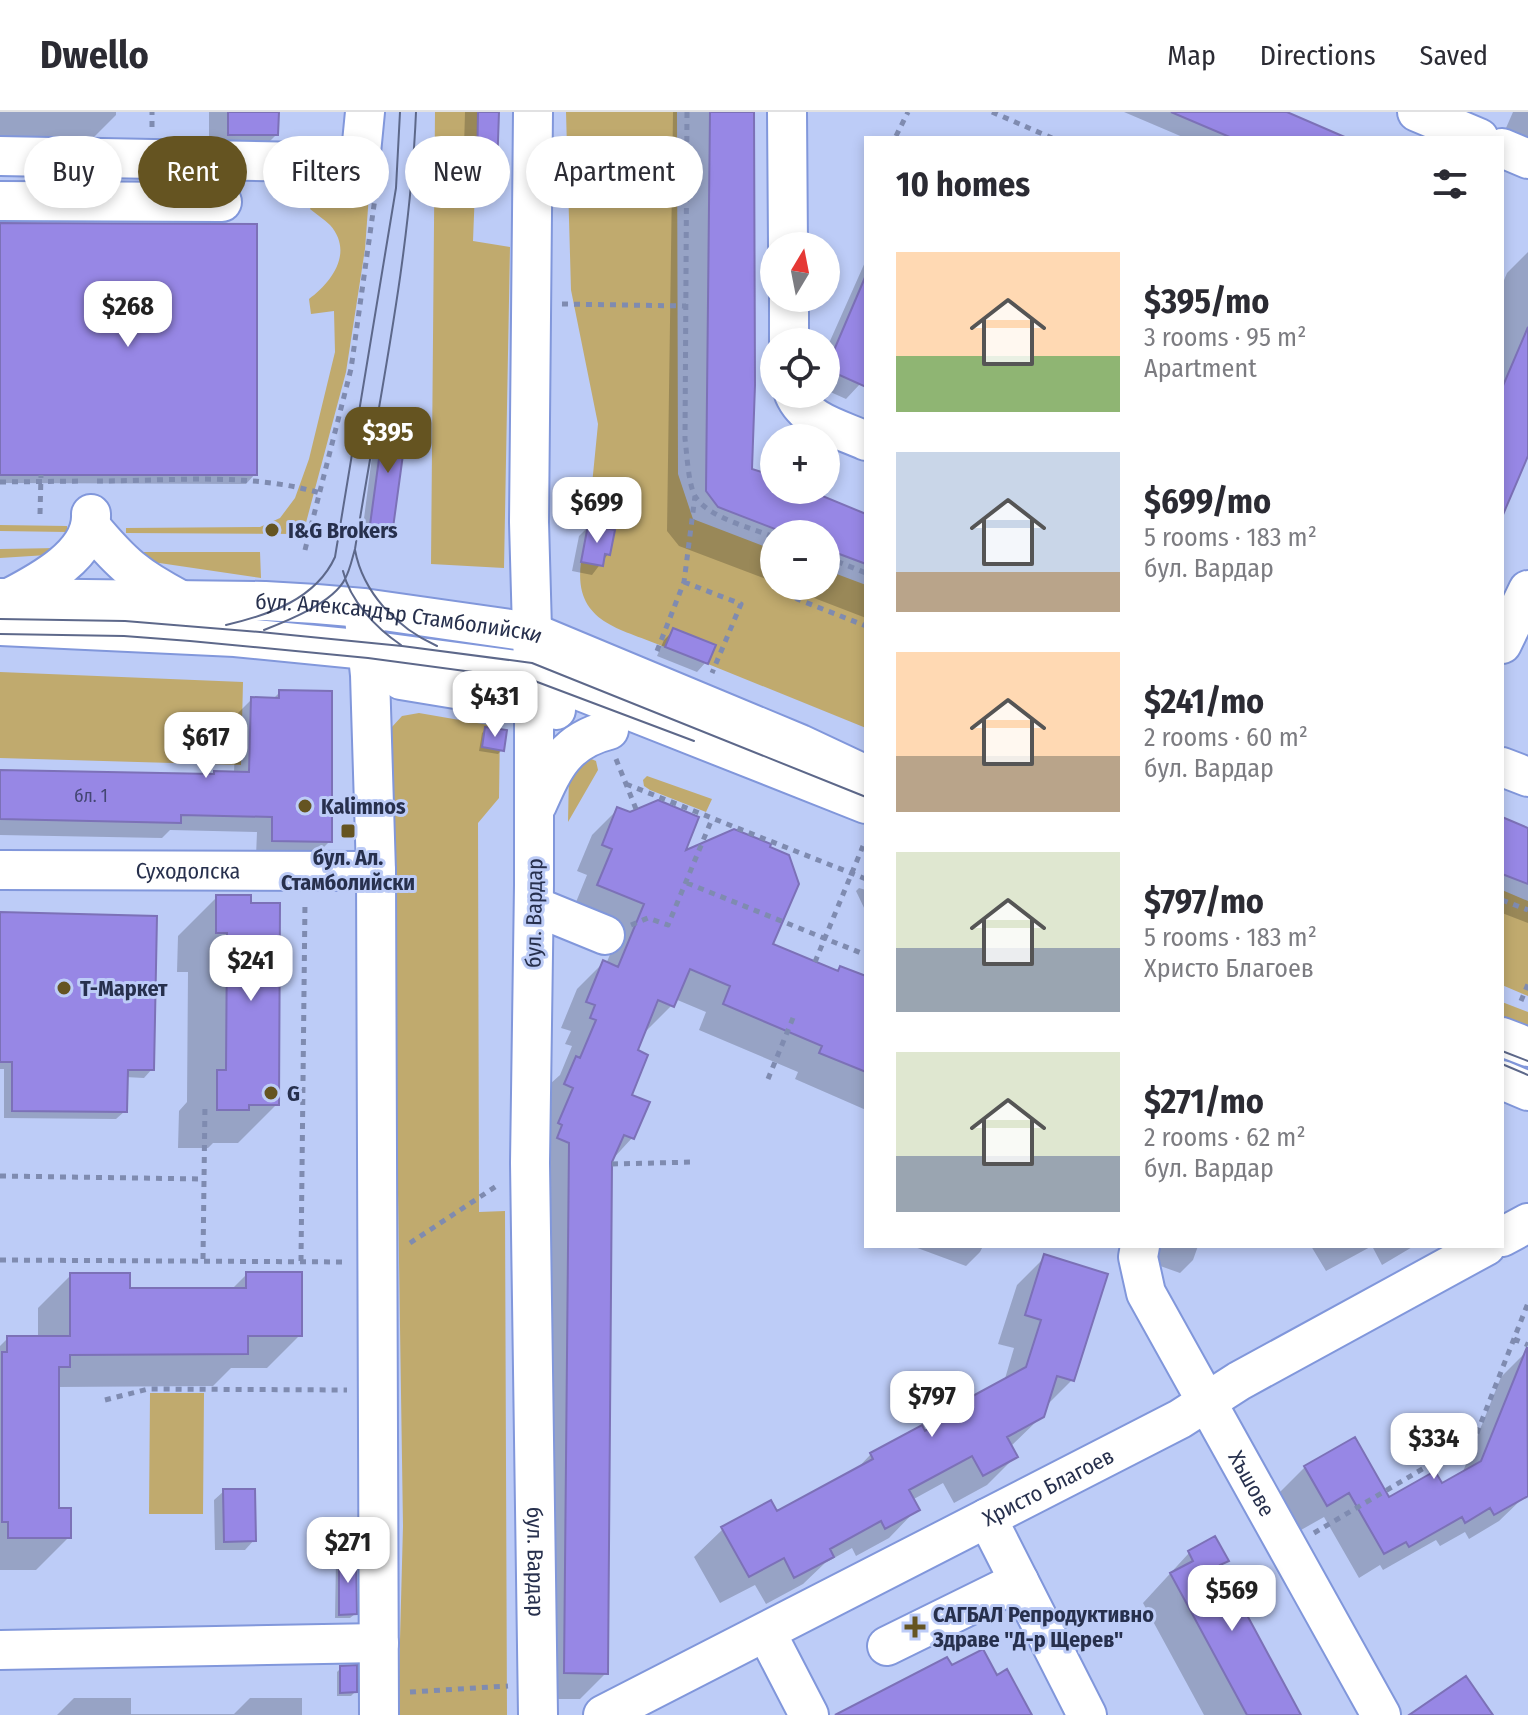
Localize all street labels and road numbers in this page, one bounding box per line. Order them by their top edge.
street label: бул. Александър Стамболийски [255,587,547,649]
street label: Суходолска [136,857,240,884]
street label: бул. Вардар [520,858,548,968]
street label: Христо Благоев [978,1442,1118,1532]
street label: Хъшове [1223,1446,1281,1521]
street label: бул. Вардар [521,1507,550,1617]

